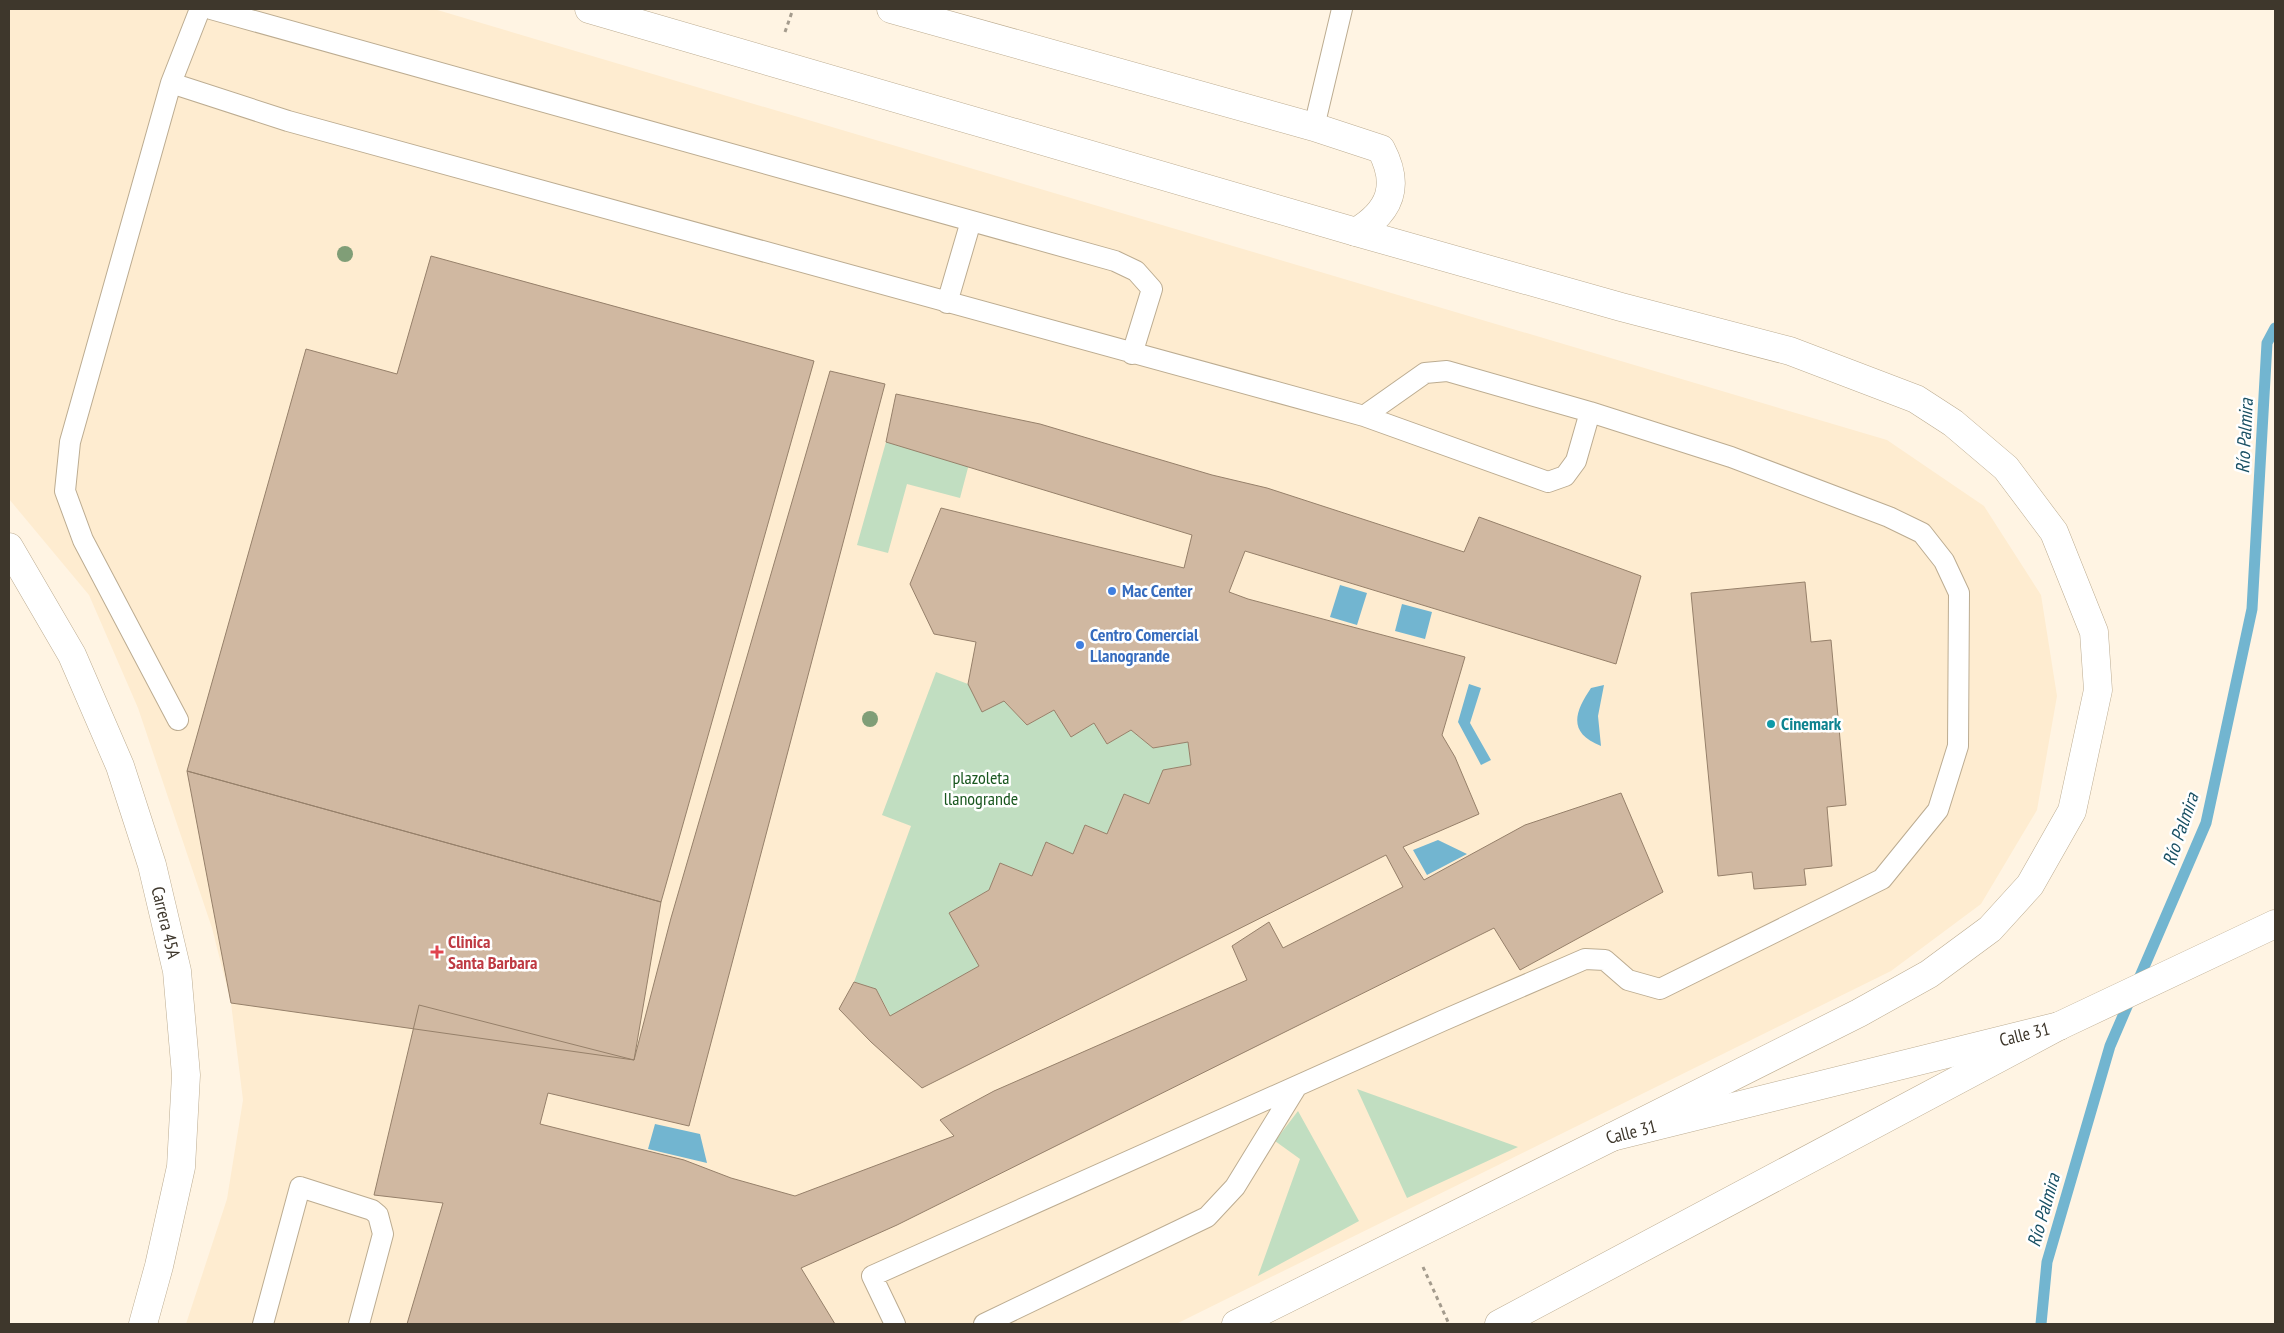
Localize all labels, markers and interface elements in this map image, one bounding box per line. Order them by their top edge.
water label: Río Palmira [2230,397,2258,474]
place label: Mac Center [1122,579,1193,602]
marker: Mac Center [1106,585,1118,597]
place label: Centro Comercial Llanogrande [1090,623,1199,667]
marker: Centro Comercial Llanogrande [1074,639,1086,651]
place label: Cinemark [1781,712,1842,735]
marker: Cinemark [1765,718,1777,730]
park label: plazoleta llanogrande [944,766,1018,810]
water label: Río Palmira [2156,788,2204,868]
street label: Carrera 45A [146,884,186,961]
place label: Clinica Santa Barbara [448,930,537,974]
marker: Clinica Santa Barbara [430,945,444,959]
street label: Calle 31 [1997,1017,2052,1051]
street label: Calle 31 [1602,1114,1659,1149]
water label: Río Palmira [2021,1169,2065,1249]

